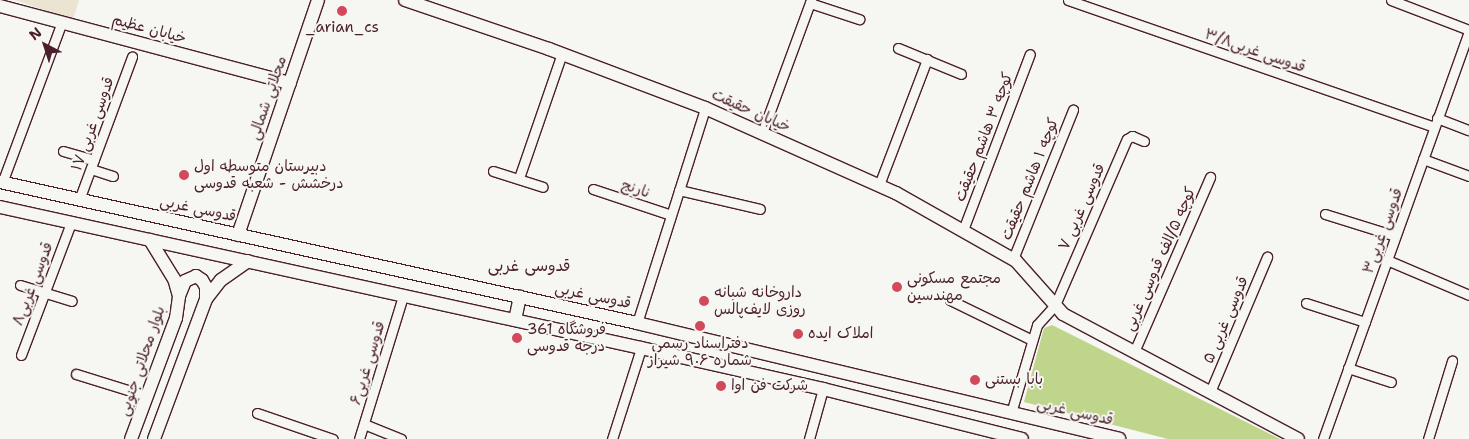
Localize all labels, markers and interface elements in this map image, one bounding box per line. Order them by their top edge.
marker: _arian_cs [336,5,348,17]
street label: خیابان عظیم [110,10,188,48]
place label: _arian_cs [305,19,379,37]
north arrow [20,20,70,70]
text: N [25,23,45,44]
street label: قدوسی غربی۳/۸ [1202,25,1308,77]
street label: محلاتی شمالی [245,54,291,142]
street label: کوچه ۳ هاشم حقیقت [951,70,1017,204]
street label: ۱۷ قدوسی غربی [68,75,118,173]
street label: خیابان حقیقت [709,86,793,136]
street label: کوچه ۱ هاشم حقیقت [997,115,1063,243]
place label: دبیرستان متوسطه اول درخشش - شعبه قدوسی [194,157,343,192]
street label: ۷ قدوسی غربی [1055,161,1109,253]
marker: دبیرستان متوسطه اول درخشش - شعبه قدوسی [178,169,190,181]
street label: نارنج [619,176,653,202]
street label: کوچه ۵/الف قدوسی غربی [1120,184,1200,334]
street label: قدوسی غربی۳ [1359,186,1407,276]
street label: قدوسی غربی [158,192,238,226]
street label: قدوسی غربی۸ [9,240,57,328]
district label: قدوسی غربی [488,256,570,276]
place label: مجتمع مسکونی مهندسین [907,269,1001,304]
street label: ۵ قدوسی غربی [1200,274,1252,366]
street label: قدوسی غربی [553,279,633,313]
marker: مجتمع مسکونی مهندسین [891,281,903,293]
place label: داروخانه شبانه روزی لایف‌پالس [714,283,806,318]
marker: داروخانه شبانه روزی لایف‌پالس [698,295,710,307]
street label: بلوار محلاتی جنوبی [115,304,169,418]
street label: قدوسی غربی۶ [347,319,389,407]
place label: فروشگاه 361 درجه قدوسی [527,320,606,355]
marker: دفتراسناد رسمی شماره ۹۰۶ شیراز [694,320,706,332]
place label: املاک ایده [808,325,874,343]
marker: املاک ایده [792,328,804,340]
marker: فروشگاه 361 درجه قدوسی [511,332,523,344]
place label: دفتراسناد رسمی شماره ۹۰۶ شیراز [648,334,752,369]
place label: بابا بستنی [985,371,1043,389]
marker: بابا بستنی [969,374,981,386]
place label: شرکت فن اوا [731,377,808,395]
marker: شرکت فن اوا [715,380,727,392]
street label: قدوسی غربی [1035,395,1115,429]

